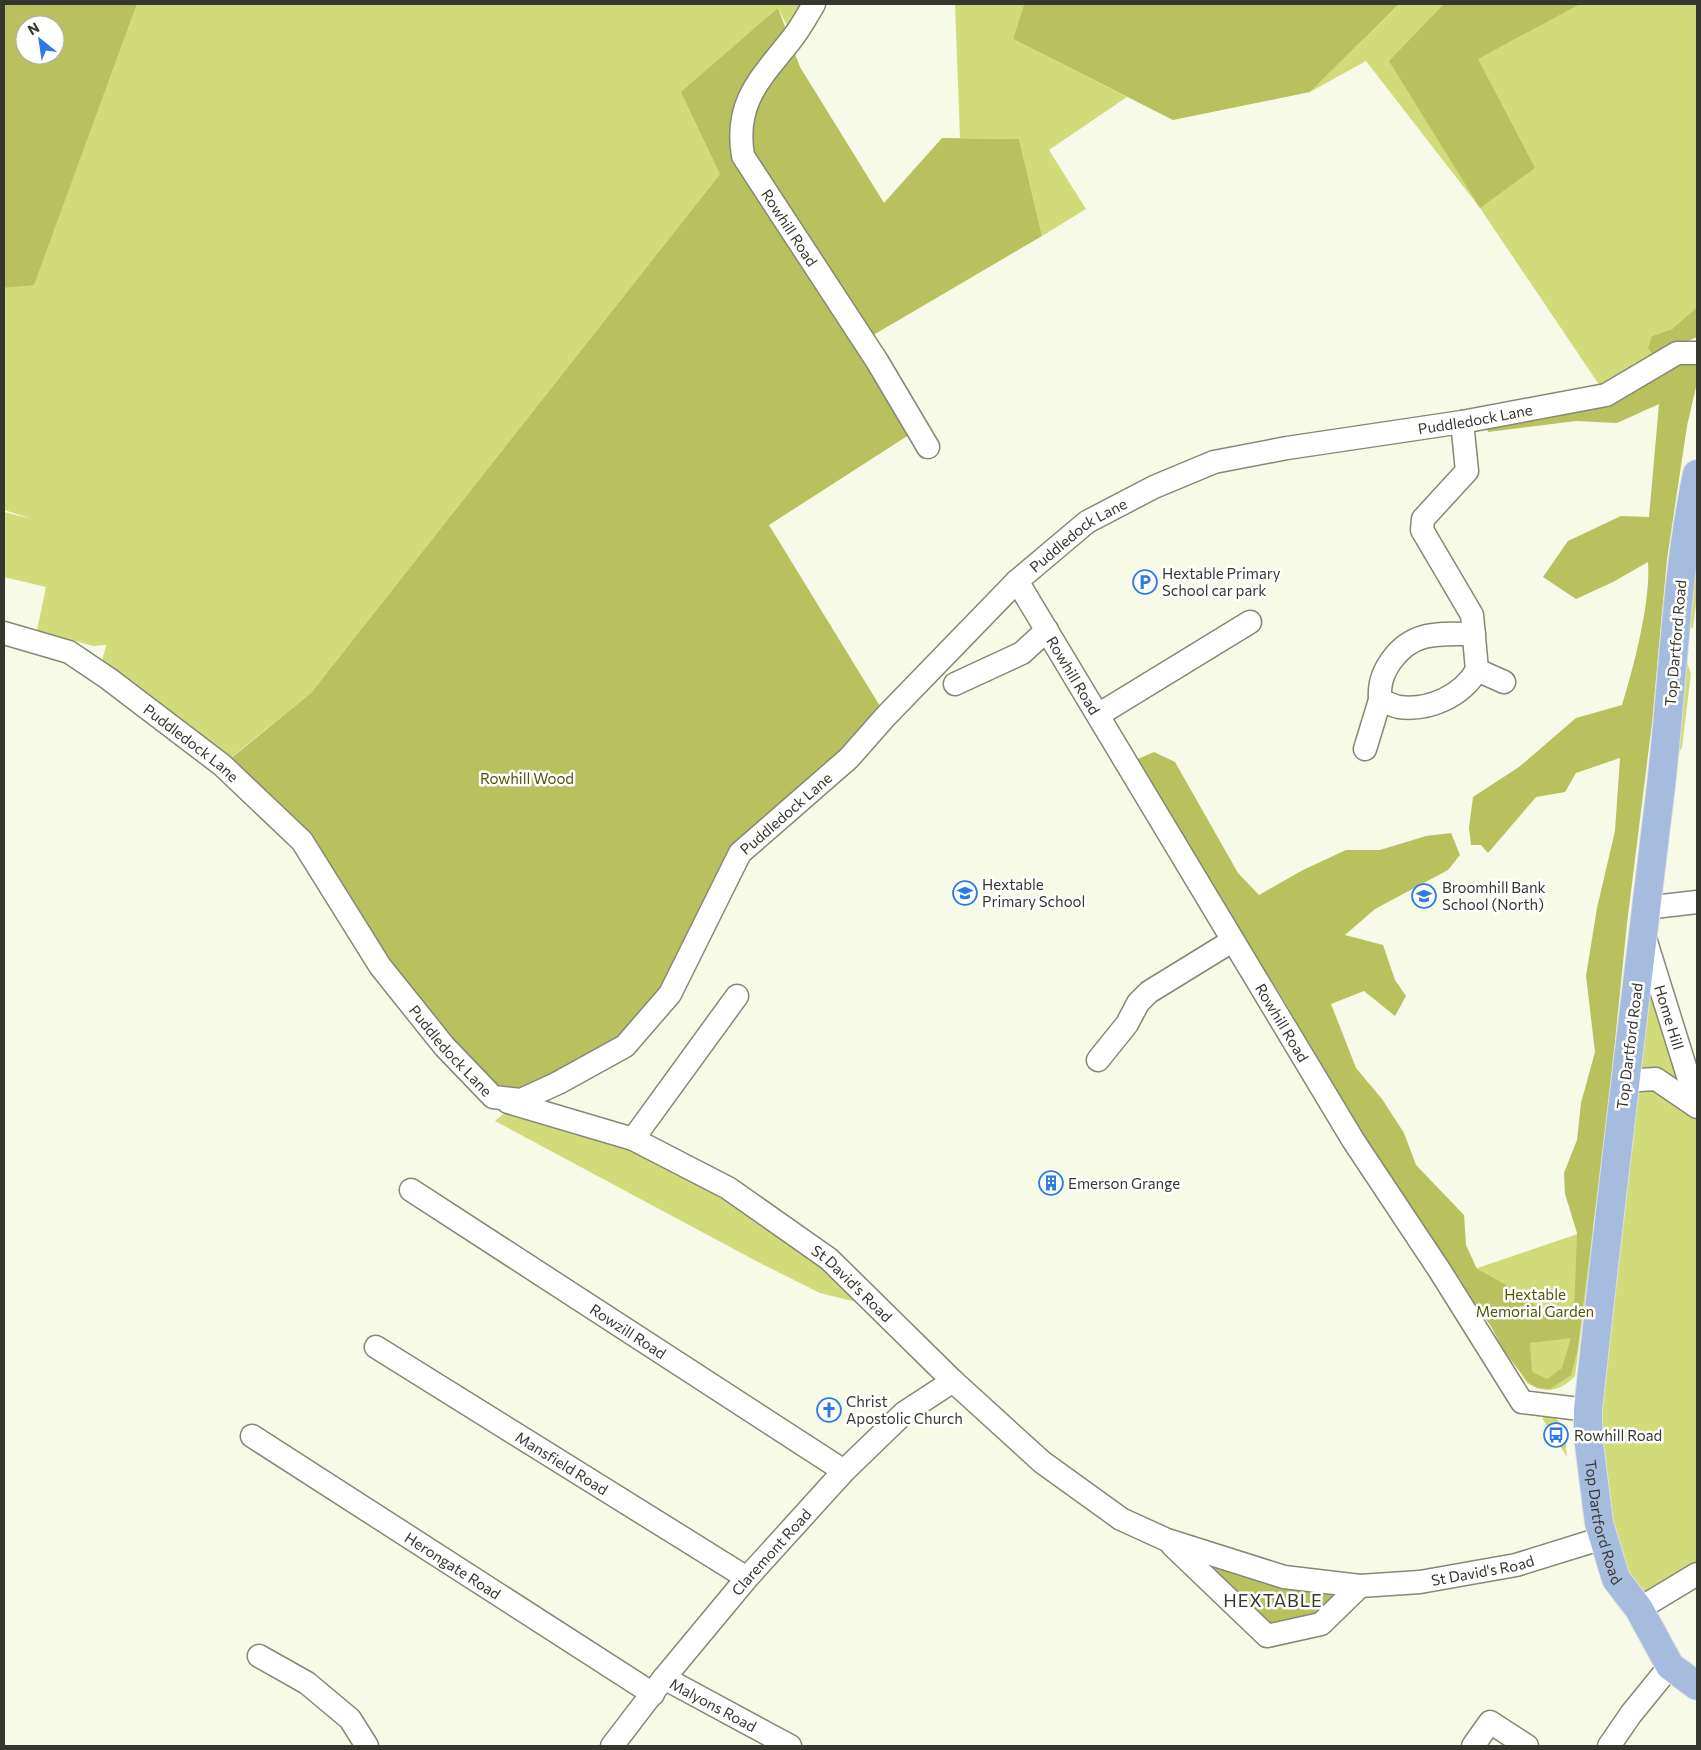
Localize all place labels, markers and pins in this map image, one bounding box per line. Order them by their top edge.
place label: Hextable Primary School car park [1162,564,1281,599]
parking icon: Hextable Primary School car park [1132,569,1158,595]
place label: Hextable Primary School [982,875,1085,910]
place label: Broomhill Bank School (North) [1442,878,1546,913]
school or university icon: Hextable Primary School [952,880,978,906]
school or university icon: Broomhill Bank School (North) [1411,883,1437,909]
building icon: Emerson Grange [1038,1170,1064,1196]
place label: Emerson Grange [1068,1174,1180,1192]
place label: Christ Apostolic Church [846,1392,963,1427]
church icon: Christ Apostolic Church [816,1397,842,1423]
bus stop icon: Rowhill Road [1543,1422,1569,1448]
place label: Rowhill Road [1574,1426,1662,1444]

